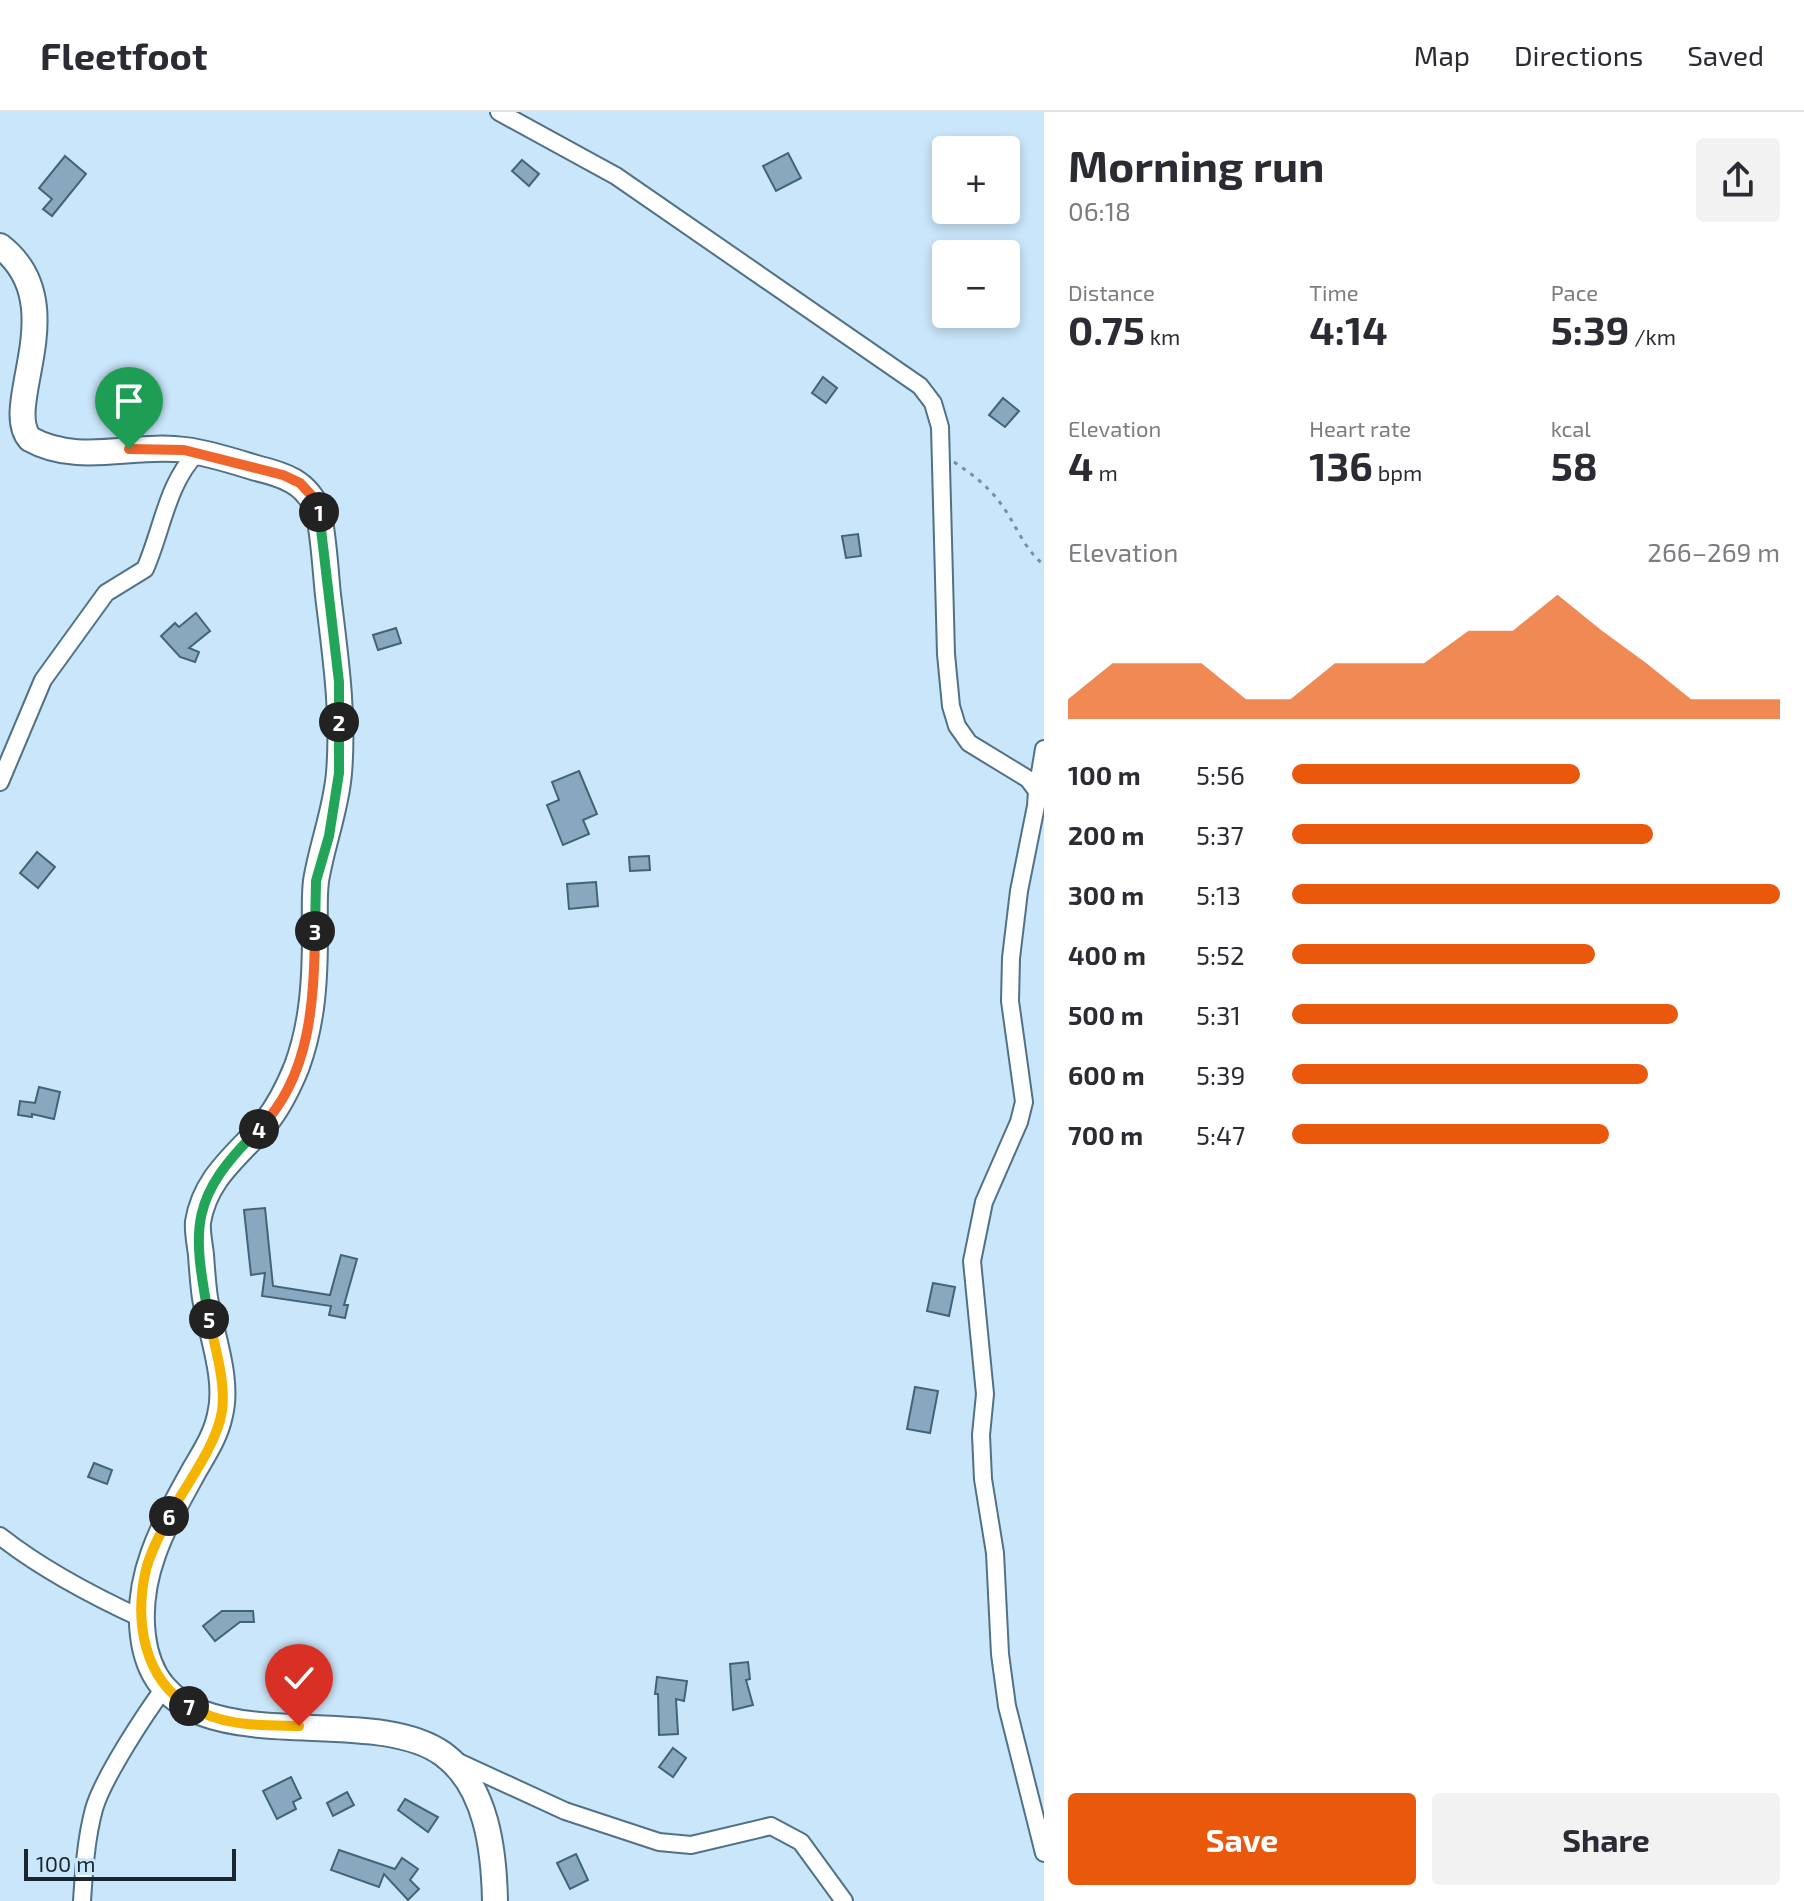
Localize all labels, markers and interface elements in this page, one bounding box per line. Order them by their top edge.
text: Fleetfoot [40,32,208,78]
text: Map [1414,38,1470,72]
text: Directions [1514,38,1643,72]
text: Saved [1687,38,1764,72]
map controls [932,136,1020,328]
button: + [932,136,1020,224]
text: Morning run [1068,138,1324,191]
button: share [1696,138,1780,222]
text: 06:18 [1068,195,1131,226]
button: − [932,240,1020,328]
text: Distance [1068,279,1155,305]
text: Time [1309,279,1359,305]
text: Pace [1551,279,1598,305]
text: 0.75 [1068,305,1145,353]
text: 4:14 [1309,305,1388,353]
text: 5:39 [1551,305,1629,353]
text: km [1145,323,1180,349]
text: /km [1629,323,1676,349]
pin [95,367,163,449]
icon: arrive [107,379,151,423]
text: Elevation [1068,415,1161,441]
text: Heart rate [1309,415,1411,441]
text: kcal [1551,415,1591,441]
text: 4 [1068,441,1093,489]
text: 136 [1309,441,1373,489]
text: 58 [1551,441,1598,489]
text: m [1093,459,1118,485]
text: bpm [1373,459,1422,485]
pin: 1 [299,492,339,532]
text: 1 [314,499,324,525]
text: Elevation [1068,536,1178,567]
text: 266–269 m [1647,536,1780,567]
pin: 2 [319,702,359,742]
text: 2 [333,709,345,735]
text: 100 m [1068,759,1141,790]
text: 5:56 [1196,759,1245,790]
text: 200 m [1068,819,1144,850]
text: 5:37 [1196,819,1244,850]
text: 300 m [1068,879,1144,910]
text: 5:13 [1196,879,1241,910]
pin: 3 [295,911,335,951]
text: 3 [309,918,321,944]
text: 400 m [1068,939,1146,970]
text: 5:52 [1196,939,1245,970]
text: 500 m [1068,999,1144,1030]
text: 5:31 [1196,999,1241,1030]
text: 600 m [1068,1059,1145,1090]
text: 5:39 [1196,1059,1245,1090]
pin: 4 [239,1109,279,1149]
text: 4 [252,1116,266,1142]
text: 700 m [1068,1119,1143,1150]
text: 5:47 [1196,1119,1245,1150]
pin: 5 [189,1299,229,1339]
text: 5 [203,1306,215,1332]
pin: 6 [149,1496,189,1536]
text: 6 [163,1503,175,1529]
pin [265,1644,333,1726]
icon: check [277,1656,321,1700]
pin: 7 [169,1686,209,1726]
text: 7 [183,1693,195,1719]
button: Save [1068,1793,1416,1885]
button: Share [1432,1793,1780,1885]
scale bar [24,1845,236,1881]
text: 100 m [36,1850,95,1876]

